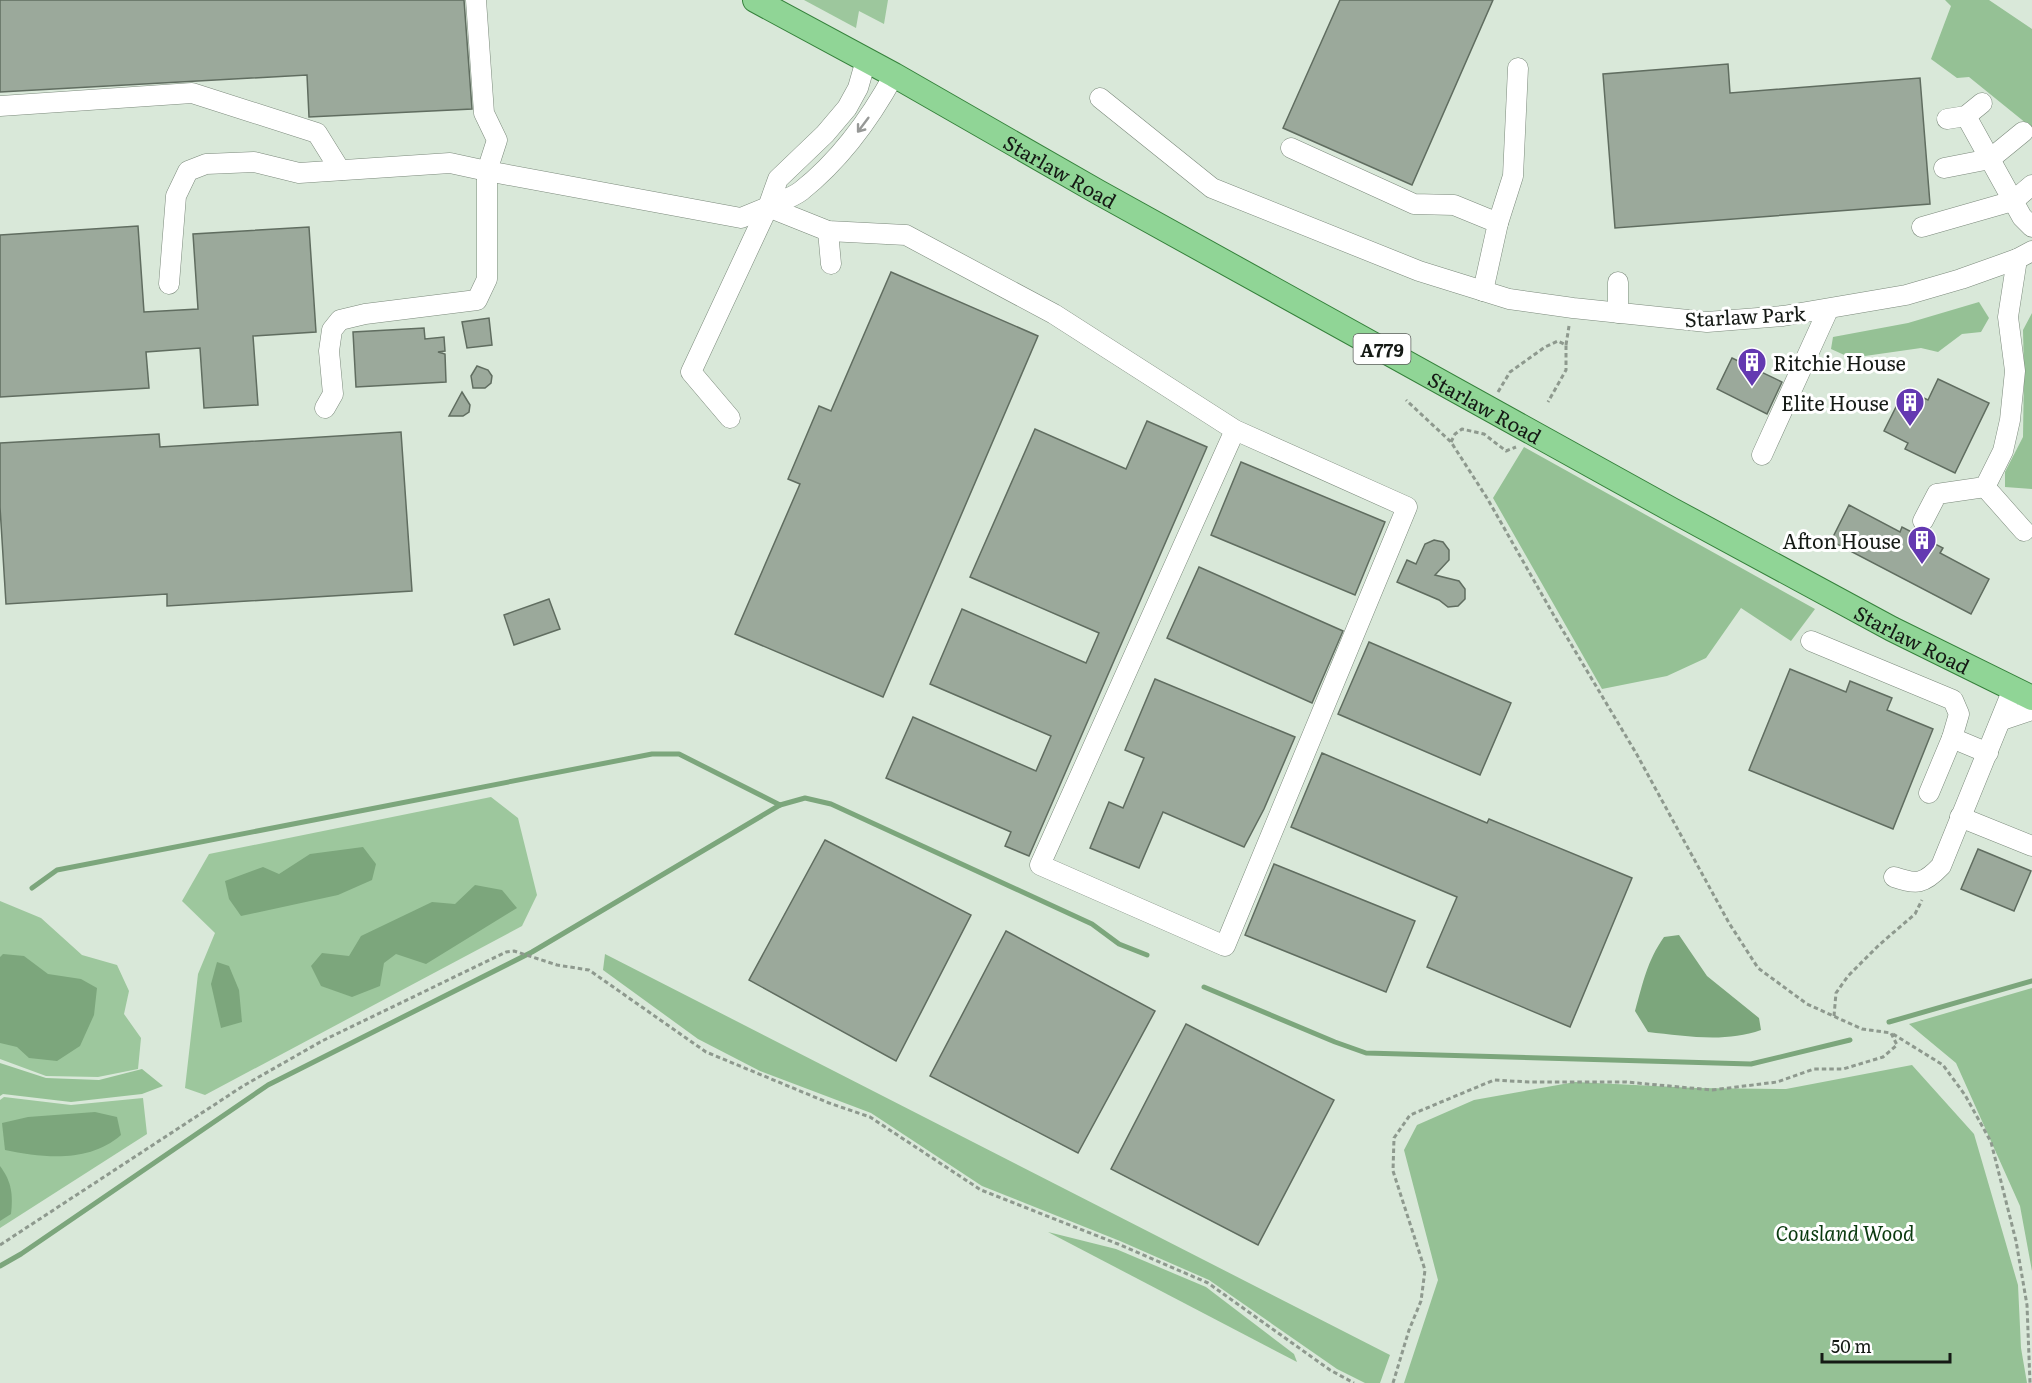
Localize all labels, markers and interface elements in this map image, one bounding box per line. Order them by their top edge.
one-way arrow [857,116,870,132]
street label: Starlaw Road [999,126,1123,215]
street label: Starlaw Park [1684,297,1807,333]
road number: A779 [1354,334,1410,364]
building icon: Ritchie House [1736,346,1768,388]
place label: Ritchie House [1773,347,1906,377]
street label: Starlaw Road [1423,363,1548,450]
building icon: Elite House [1894,386,1926,428]
place label: Elite House [1781,387,1889,417]
building icon: Afton House [1906,524,1938,566]
place label: Afton House [1782,525,1901,555]
street label: Starlaw Road [1849,597,1975,680]
park label: Cousland Wood [1775,1217,1915,1247]
scale bar [1822,1326,1950,1364]
text: 50 m [1831,1332,1872,1359]

